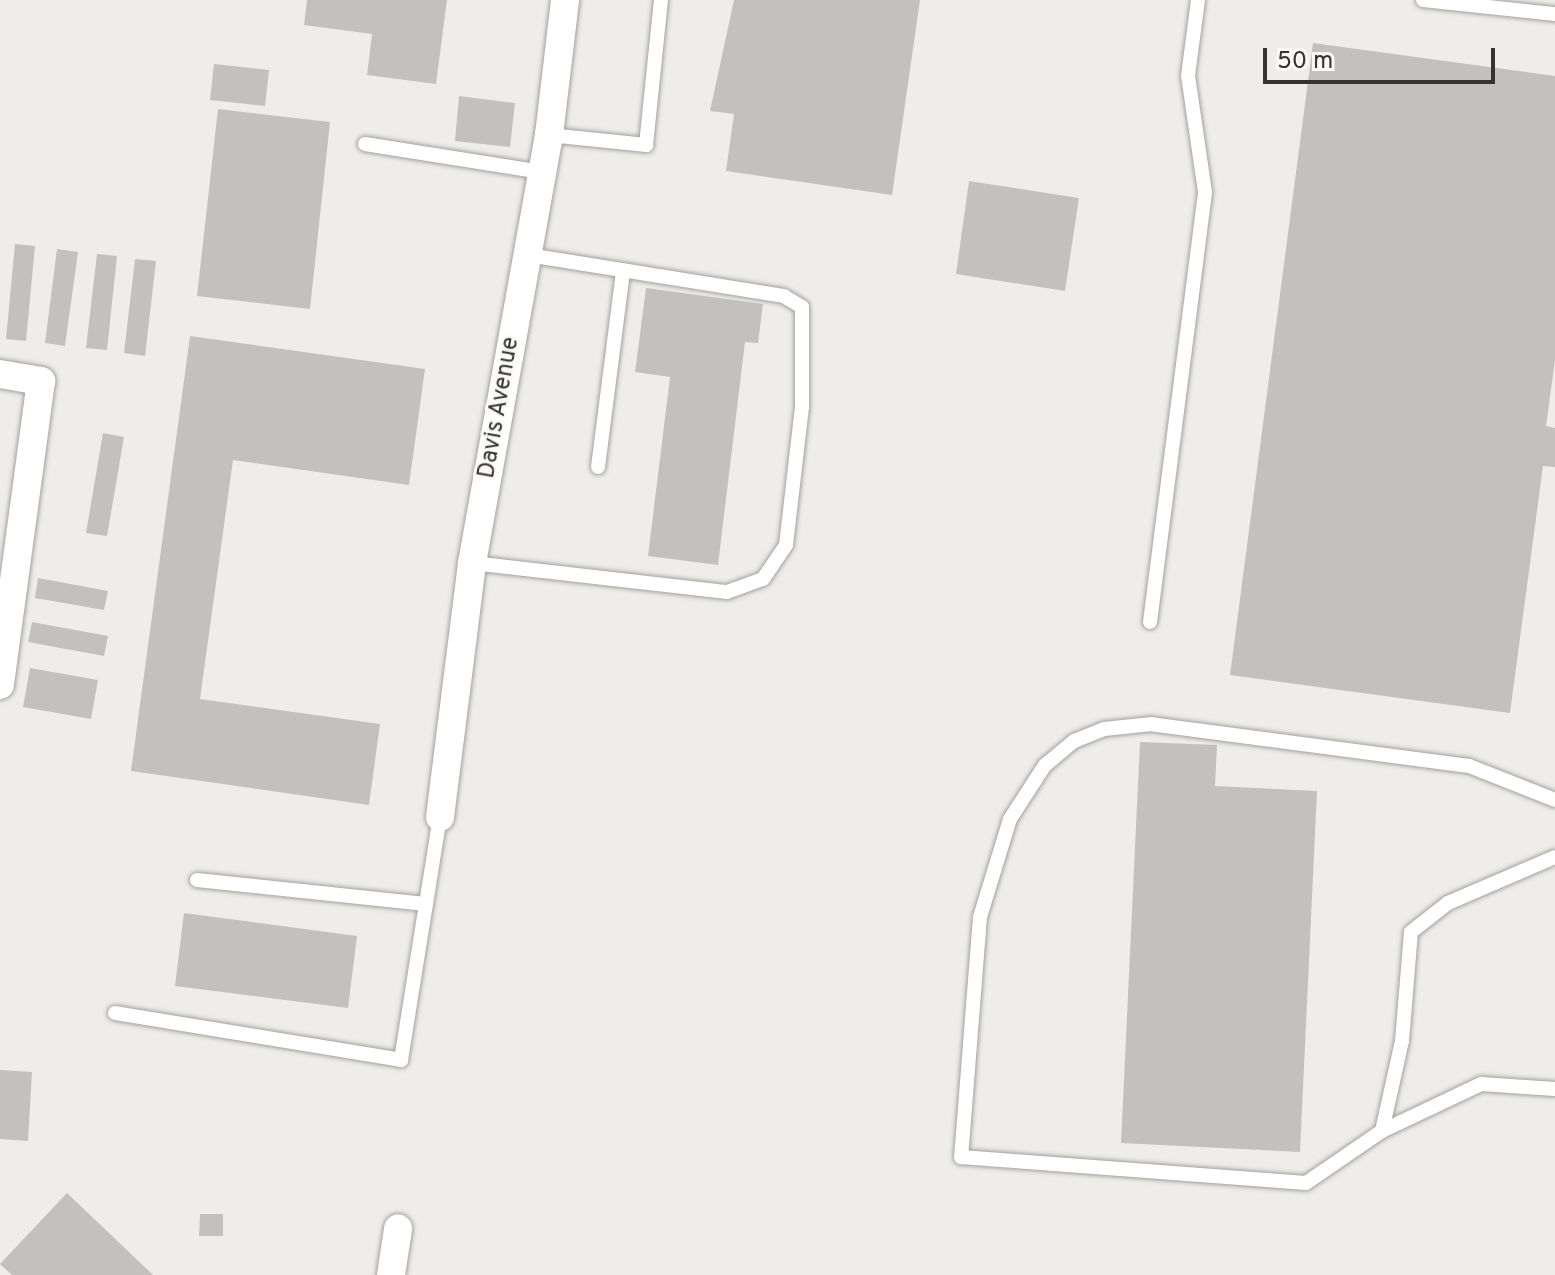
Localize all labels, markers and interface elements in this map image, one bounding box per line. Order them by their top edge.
scale bar [1267,32,1499,82]
text: 50 m [1277,47,1333,77]
street label: Davis Avenue [473,335,527,481]

